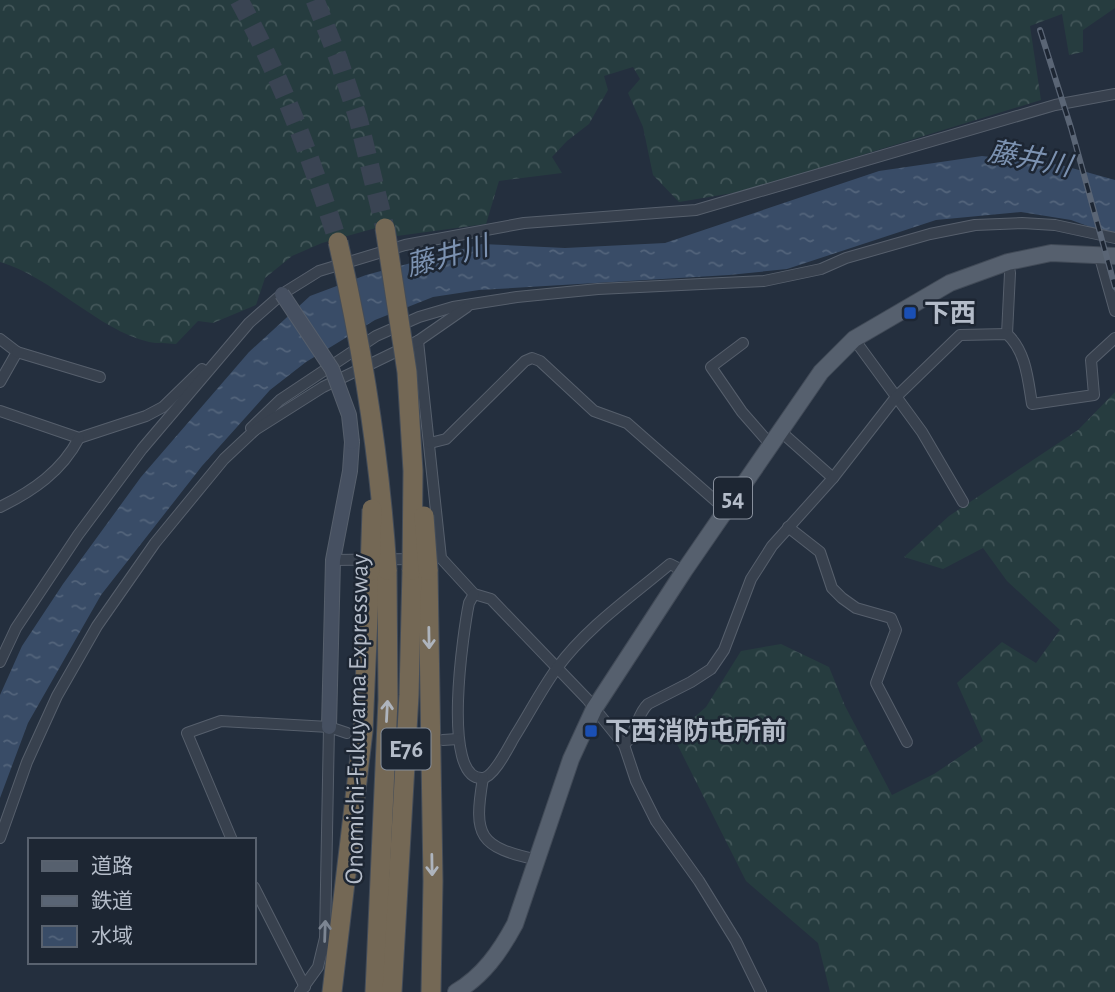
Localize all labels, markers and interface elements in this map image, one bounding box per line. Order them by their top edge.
water label: 藤井川 [986,136,1077,182]
water label: 藤井川 [403,230,495,281]
place label: 下西 [924,301,976,327]
marker: 下西 [902,305,918,321]
road number: 54 [714,477,752,518]
street label: Onomichi-Fukuyama Expressway [341,554,373,884]
one-way arrow [422,626,436,649]
one-way arrow [381,700,394,723]
place label: 下西消防屯所前 [605,717,787,745]
marker: 下西消防屯所前 [583,723,599,739]
road number: E76 [382,728,430,770]
legend [28,838,256,964]
one-way arrow [426,854,439,877]
text: 道路 [91,855,133,877]
text: 鉄道 [91,890,133,912]
one-way arrow [319,920,332,943]
text: 水域 [91,925,133,947]

